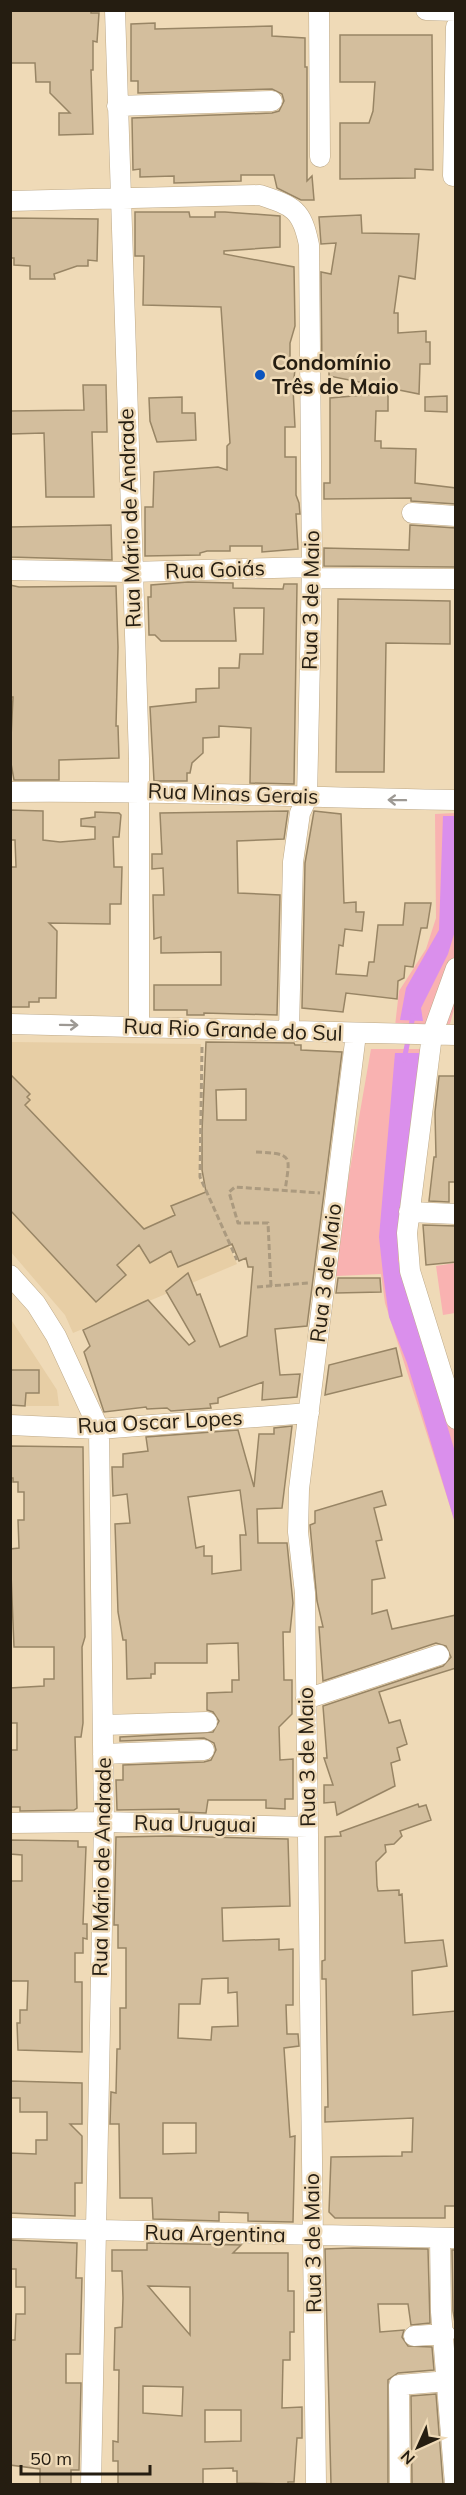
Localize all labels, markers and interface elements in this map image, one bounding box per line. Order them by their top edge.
place label: Condomínio Três de Maio [272,349,399,399]
marker: Condomínio Três de Maio [253,368,267,382]
street label: Rua Mário de Andrade [112,408,146,628]
street label: Rua 3 de Maio [296,530,324,670]
street label: Rua Goiás [164,554,265,584]
street label: Rua Minas Gerais [147,777,319,809]
one-way arrow [388,794,408,805]
street label: Rua Rio Grande do Sul [123,1012,343,1046]
one-way arrow [58,1019,78,1030]
street label: Rua 3 de Maio [304,1202,346,1344]
street label: Rua Oscar Lopes [77,1404,243,1438]
street label: Rua 3 de Maio [292,1687,320,1827]
street label: Rua Mário de Andrade [86,1757,116,1977]
street label: Rua Uruguai [134,1809,256,1837]
street label: Rua 3 de Maio [298,2173,326,2313]
street label: Rua Argentina [144,2219,286,2247]
north arrow [388,2417,448,2477]
scale bar [21,2438,150,2476]
text: N [396,2446,419,2469]
text: 50 m [30,2447,72,2470]

